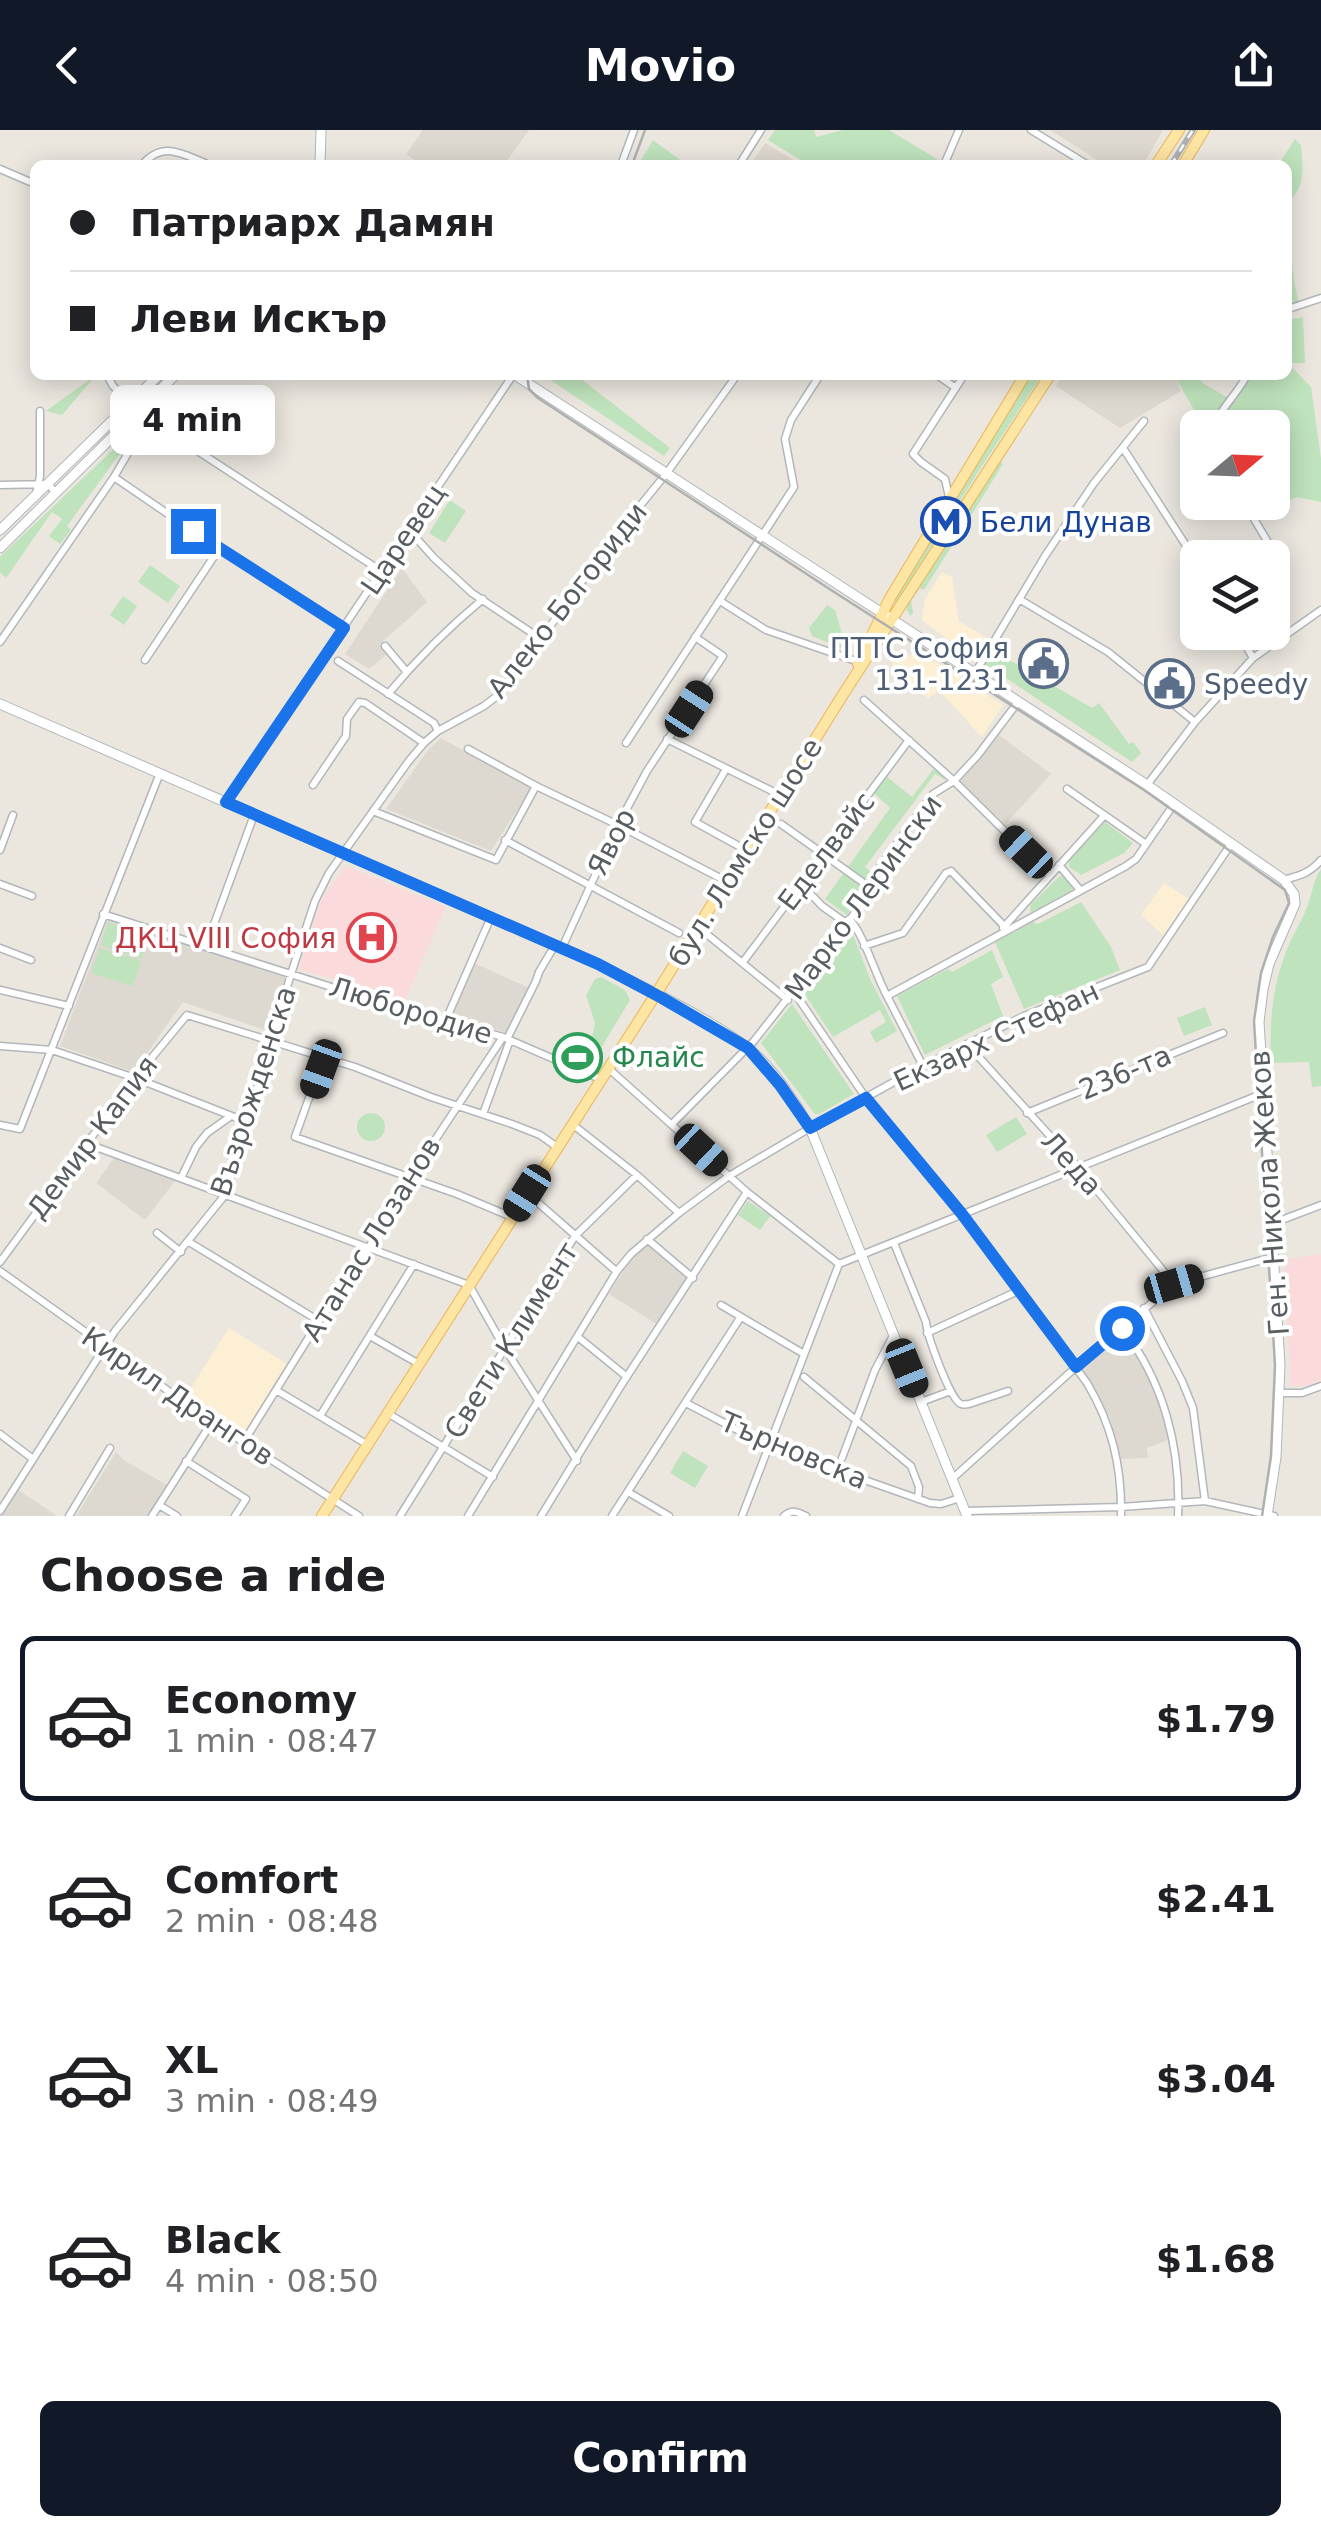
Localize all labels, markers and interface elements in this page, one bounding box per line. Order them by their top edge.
icon: back [40,38,95,93]
icon: share [1226,38,1281,93]
text: Movio [585,39,736,92]
text: Патриарх Дамян [130,201,495,245]
text: Леви Искър [130,297,387,341]
callout: 4 min [110,386,276,456]
text: 4 min [142,401,243,439]
north arrow [1180,410,1290,520]
map controls [1180,410,1290,650]
street label: Царевец [354,478,453,601]
street label: Алеко Богориди [481,496,654,705]
metro station icon: Бели Дунав [919,496,971,548]
place label: Бели Дунав [980,506,1152,539]
route end [171,509,216,554]
button: layers [1180,540,1290,650]
place label: ПТТС София 131-1231 [830,632,1009,697]
public building icon: ПТТС София 131-1231 [1018,638,1070,690]
public building icon: Speedy [1143,658,1195,710]
place label: Speedy [1204,668,1308,701]
car [660,676,718,742]
street label: бул. Ломско шосе [662,732,829,972]
street label: Еделвайс [771,786,882,917]
street label: Марко Лерински [778,788,949,1006]
street label: Явор [581,803,642,881]
car [994,820,1058,884]
hospital icon: ДКЦ VIII София [345,912,397,964]
place label: ДКЦ VIII София [115,922,336,955]
street label: Любородие [325,970,496,1051]
street label: Екзарх Стефан [888,975,1104,1098]
street label: Възрожденска [204,982,303,1200]
sports icon: Флайс [551,1031,603,1083]
car [297,1036,345,1102]
street label: 236-та [1074,1038,1176,1107]
place label: Флайс [612,1041,705,1074]
street label: Демир Капия [20,1049,164,1225]
street label: Ген. Никола Жеков [1243,1049,1296,1337]
car [669,1119,733,1181]
street label: Леда [1034,1124,1109,1202]
street label: Атанас Лозанов [295,1131,448,1347]
car [498,1160,556,1226]
street label: Свети Климент [438,1236,585,1445]
car [1141,1261,1207,1307]
route start [1100,1306,1145,1351]
street label: Кирил Дрангов [76,1320,280,1473]
car [882,1335,932,1401]
street label: Търновска [715,1404,872,1496]
text: Choose a ride [40,1549,386,1602]
icon: car [45,1674,135,1764]
text: Economy [165,1678,357,1722]
text: $1.79 [1156,1697,1276,1741]
text: 1 min · 08:47 [165,1722,379,1760]
icon: car [45,1854,135,1944]
text: Comfort [165,1858,338,1902]
text: $2.41 [1156,1877,1276,1921]
text: 2 min · 08:48 [165,1902,379,1940]
icon: car [45,2034,135,2124]
text: XL [165,2038,219,2082]
text: $3.04 [1156,2057,1276,2101]
text: 3 min · 08:49 [165,2082,379,2120]
icon: car [45,2214,135,2304]
text: Black [165,2218,280,2262]
text: $1.68 [1156,2237,1276,2281]
text: 4 min · 08:50 [165,2262,379,2300]
button: Confirm [40,2401,1281,2516]

